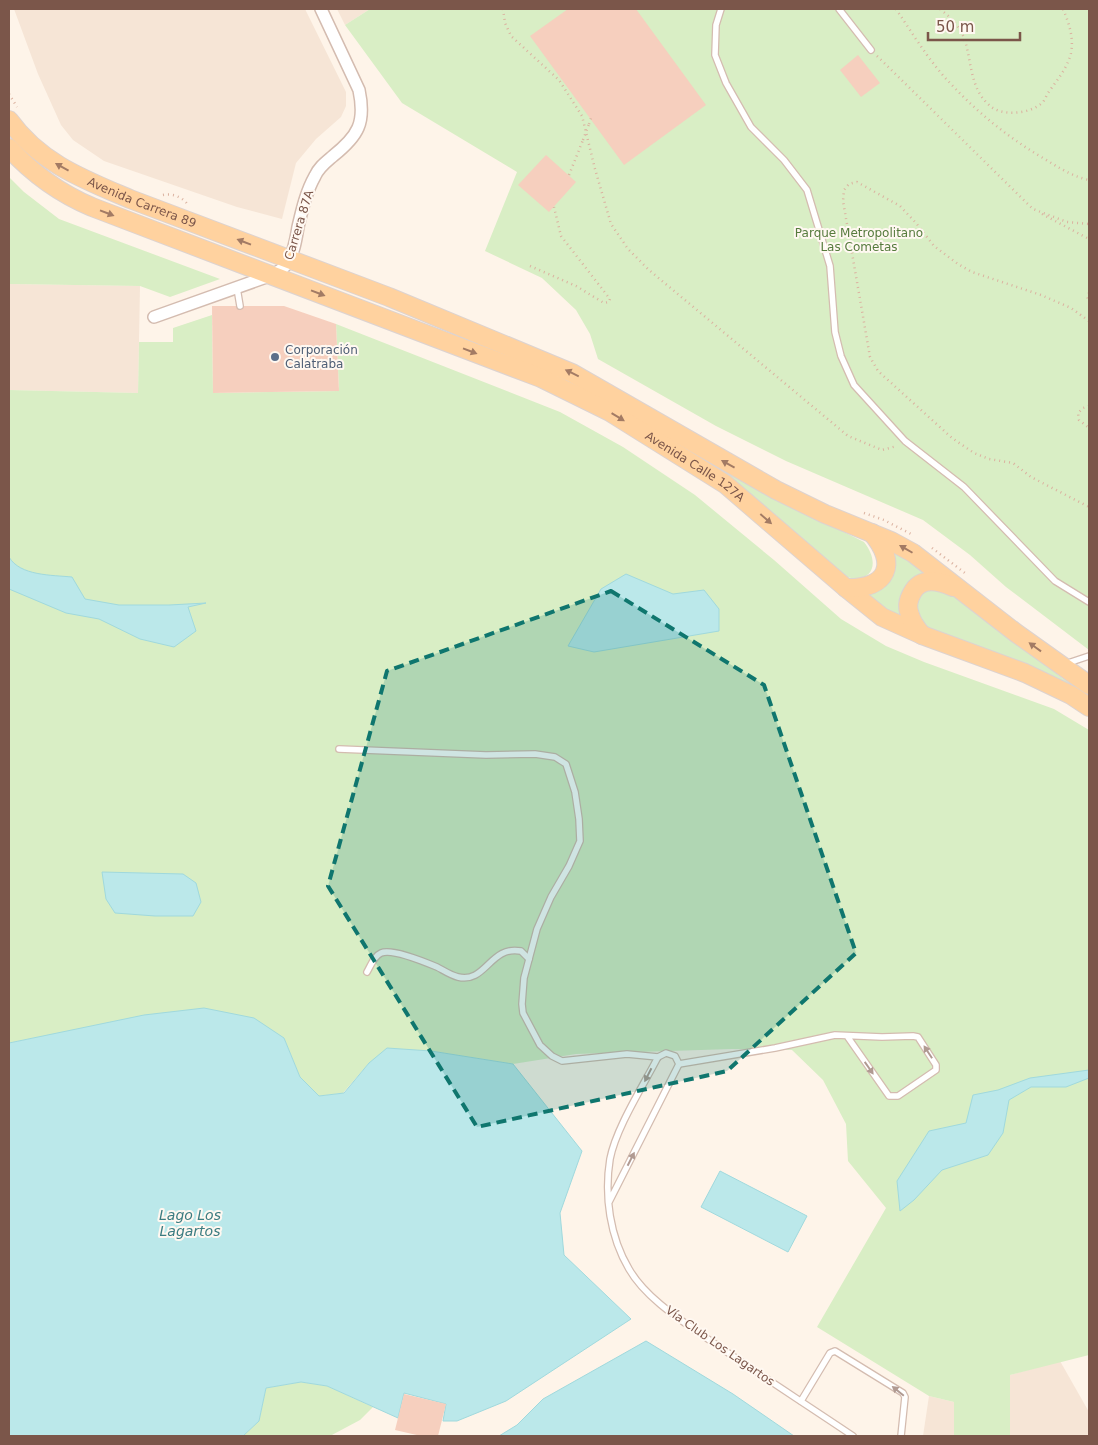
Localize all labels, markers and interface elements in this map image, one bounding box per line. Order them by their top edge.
scale bar [928,10,1020,42]
text: 50 m [936,18,974,36]
one-way arrow [55,163,68,172]
street label: Avenida Carrera 89 [85,175,198,230]
street label: Carrera 87A [282,188,316,262]
one-way arrow [100,209,115,217]
park label: Parque Metropolitano Las Cometas [795,226,923,254]
one-way arrow [237,238,252,245]
one-way arrow [311,289,326,297]
place label: Corporación Calatraba [285,343,358,371]
one-way arrow [463,347,478,355]
marker: Corporación Calatraba [269,351,281,363]
one-way arrow [565,369,579,377]
one-way arrow [610,413,625,421]
street label: Avenida Calle 127A [643,429,748,505]
one-way arrow [721,459,735,468]
one-way arrow [759,513,771,525]
one-way arrow [899,544,912,553]
one-way arrow [1028,642,1042,652]
one-way arrow [923,1046,933,1059]
one-way arrow [864,1061,874,1075]
one-way arrow [644,1067,652,1082]
one-way arrow [627,1152,635,1166]
water label: Lago Los Lagartos [159,1207,221,1239]
street label: Vía Club Los Lagartos [663,1303,777,1389]
one-way arrow [892,1386,905,1397]

